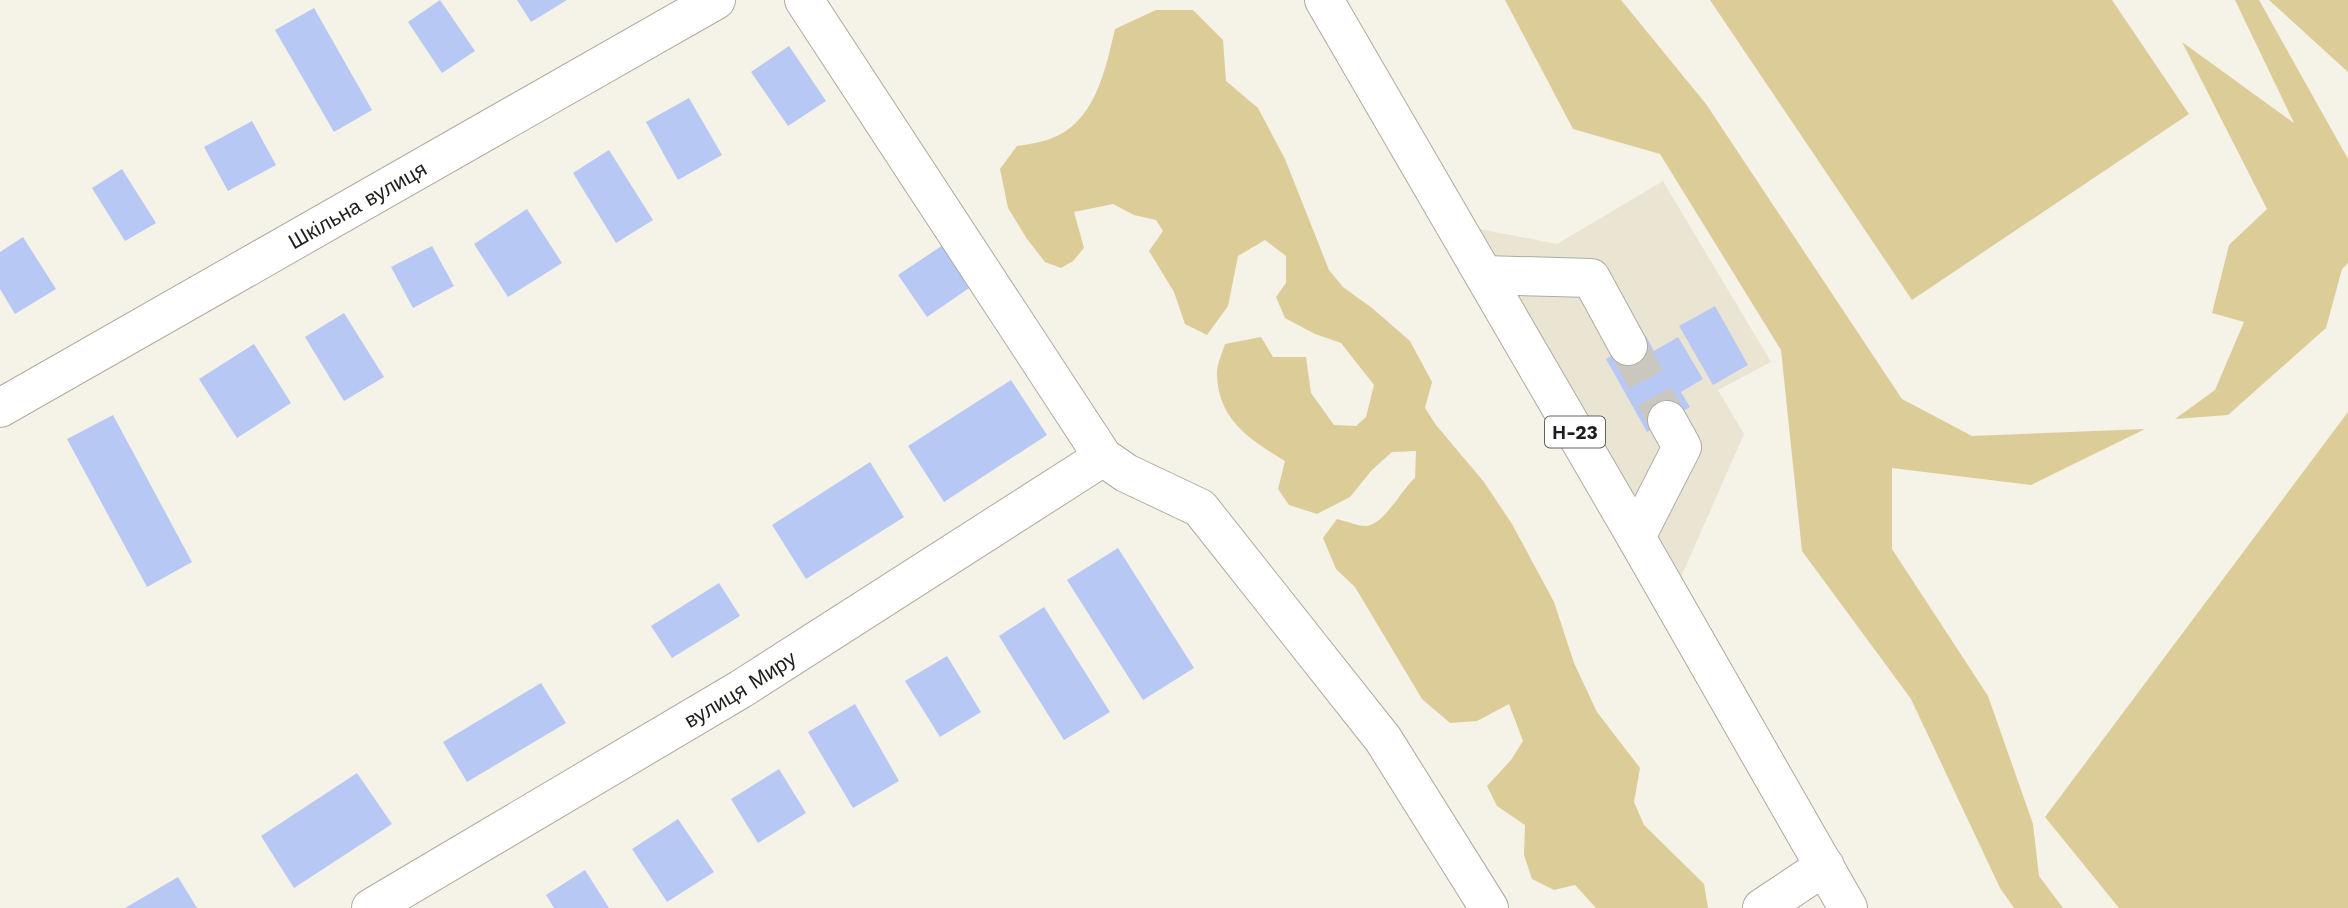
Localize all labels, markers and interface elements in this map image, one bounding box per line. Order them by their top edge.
street label: Шкільна вулиця [284,155,431,254]
road number: Н-23 [1545,416,1605,448]
street label: вулиця Миру [679,645,801,732]

